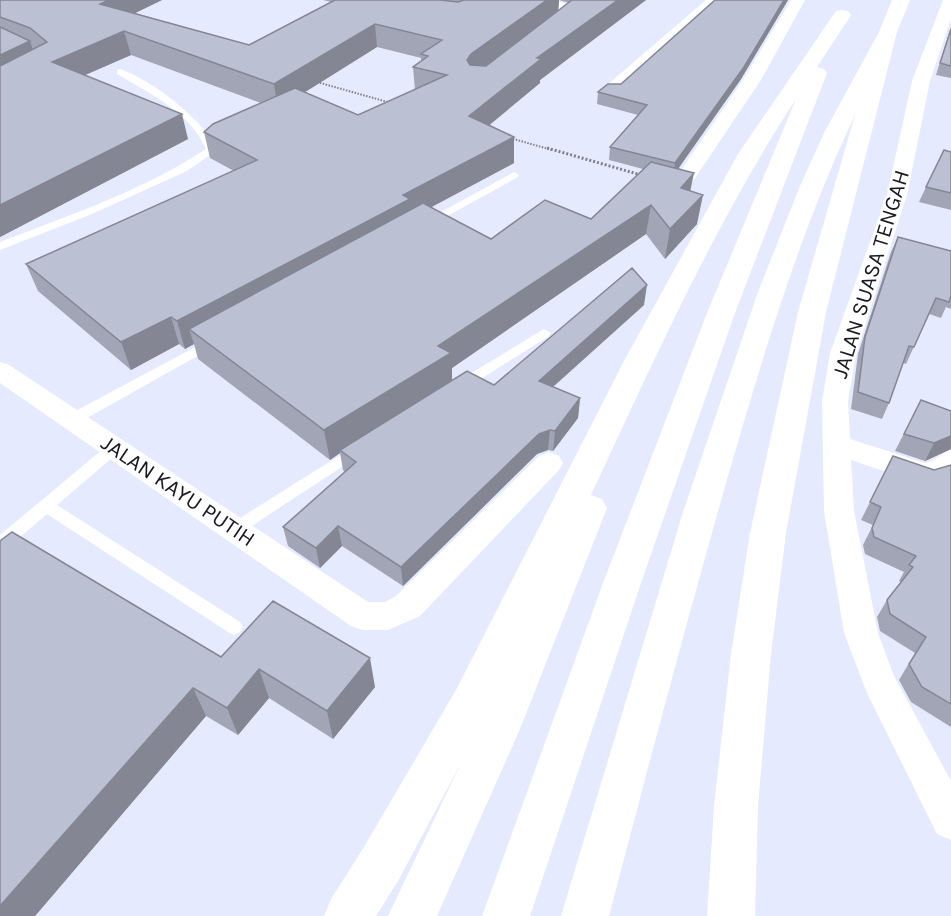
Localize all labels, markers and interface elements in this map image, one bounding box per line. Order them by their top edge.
street label: JALAN SUASA TENGAH [827,167,915,381]
street label: JALAN KAYU PUTIH [96,430,260,552]

